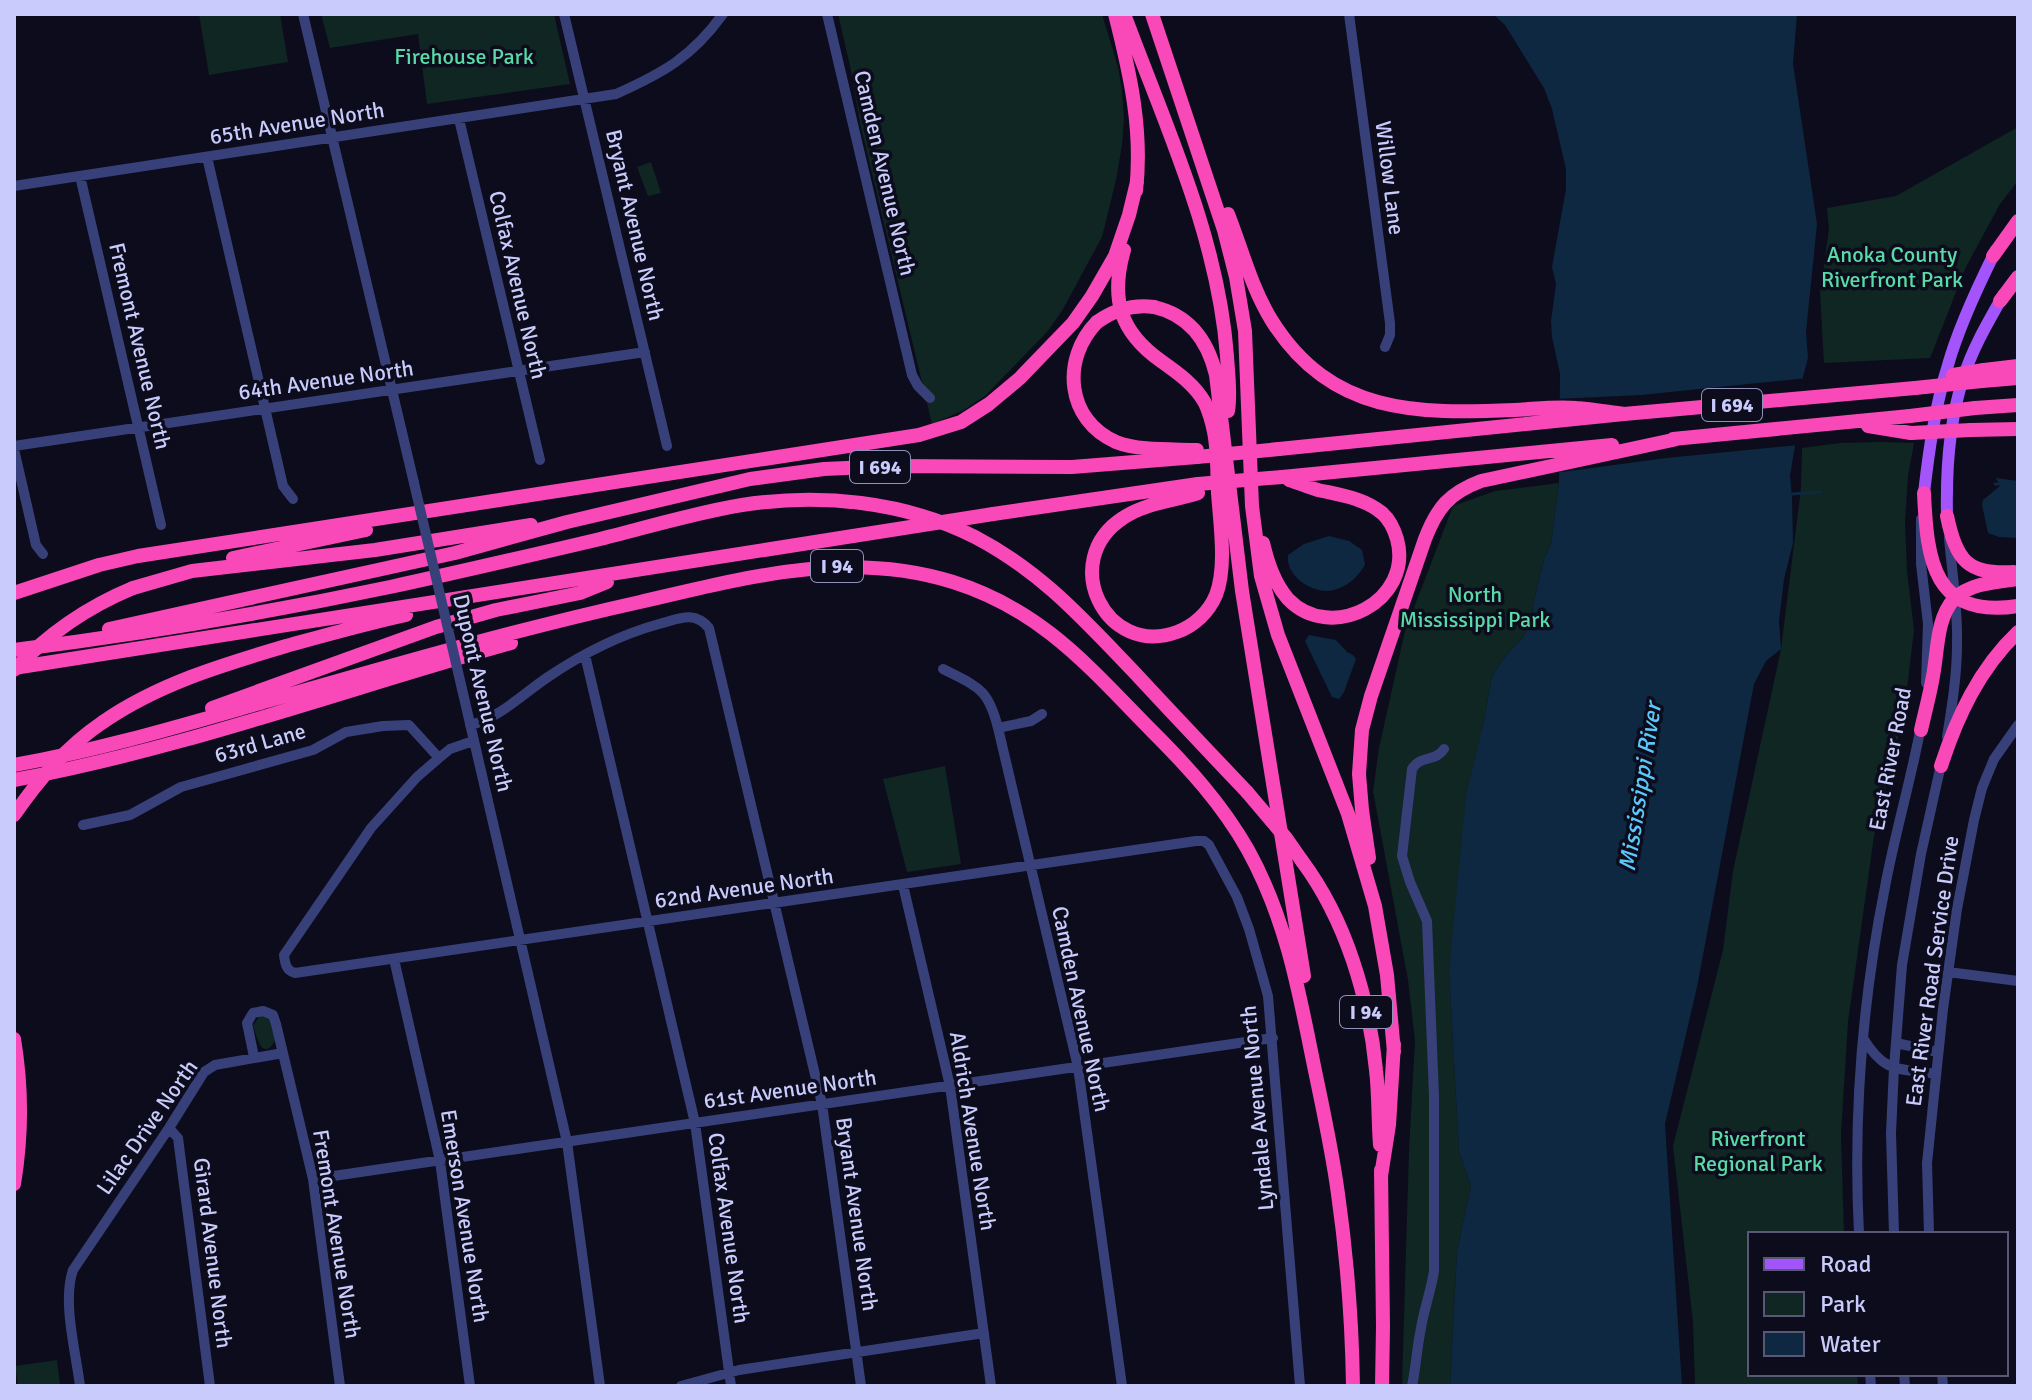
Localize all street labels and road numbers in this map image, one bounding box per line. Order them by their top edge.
street label: Camden Avenue North [848,68,922,278]
street label: 65th Avenue North [208,96,386,150]
street label: Willow Lane [1370,120,1410,236]
street label: Bryant Avenue North [600,127,670,323]
street label: Colfax Avenue North [483,188,553,382]
street label: Fremont Avenue North [103,240,177,452]
street label: 64th Avenue North [237,354,415,406]
road number: I 694 [1702,389,1762,421]
road number: I 694 [850,451,910,483]
road number: I 94 [811,550,863,582]
street label: Dupont Avenue North [447,591,519,795]
street label: East River Road [1863,685,1917,833]
street label: 63rd Lane [211,717,309,769]
street label: East River Road Service Drive [1900,834,1964,1108]
street label: 62nd Avenue North [653,862,835,914]
street label: Camden Avenue North [1046,904,1116,1114]
road number: I 94 [1340,996,1392,1028]
street label: Lyndale Avenue North [1235,1004,1279,1212]
street label: Aldrich Avenue North [944,1030,1002,1232]
street label: Lilac Drive North [90,1054,204,1200]
street label: 61st Avenue North [702,1064,878,1114]
street label: Emerson Avenue North [435,1108,495,1324]
street label: Bryant Avenue North [830,1115,884,1313]
street label: Fremont Avenue North [307,1127,367,1341]
street label: Colfax Avenue North [702,1131,756,1325]
street label: Girard Avenue North [188,1156,238,1350]

